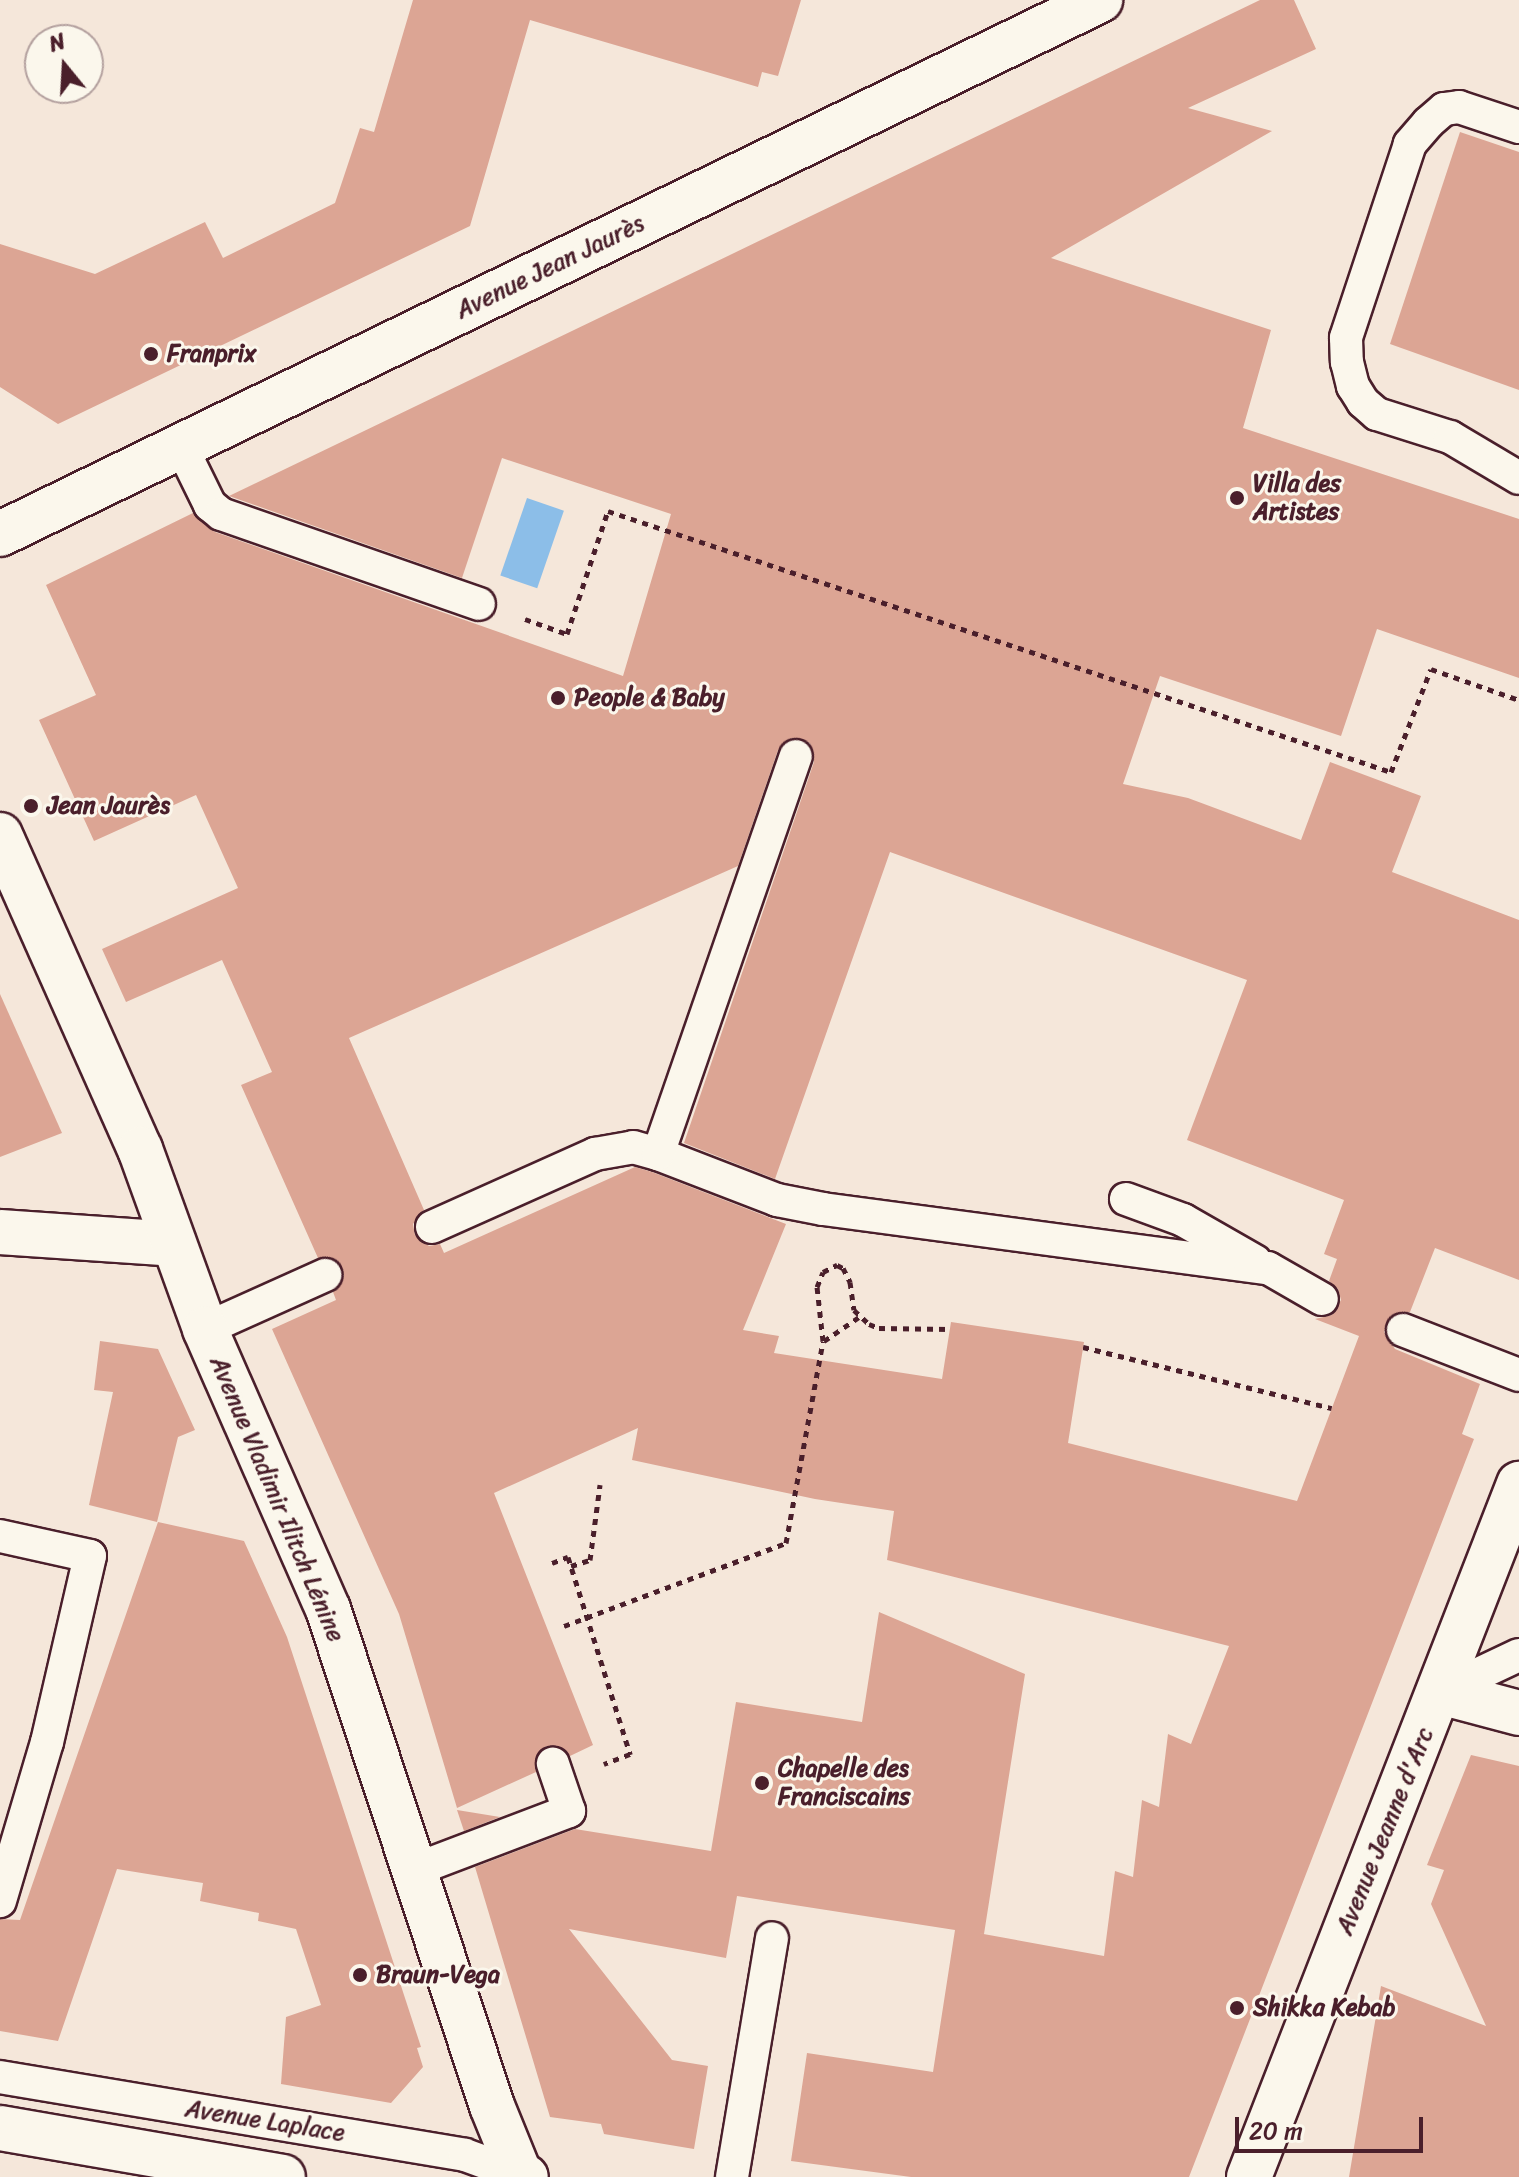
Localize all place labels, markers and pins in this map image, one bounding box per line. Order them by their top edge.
place label: Franprix [167,340,256,368]
marker: Franprix [142,345,160,363]
place label: Villa des Artistes [1253,470,1342,526]
marker: Villa des Artistes [1228,489,1246,507]
place label: People & Baby [574,684,725,712]
marker: People & Baby [549,689,567,707]
place label: Jean Jaurès [47,792,171,820]
marker: Jean Jaurès [22,797,40,815]
place label: Chapelle des Franciscains [778,1755,910,1811]
marker: Chapelle des Franciscains [753,1774,771,1792]
place label: Braun-Vega [376,1961,500,1989]
marker: Braun-Vega [351,1966,369,1984]
place label: Shikka Kebab [1253,1994,1396,2022]
marker: Shikka Kebab [1228,1999,1246,2017]

